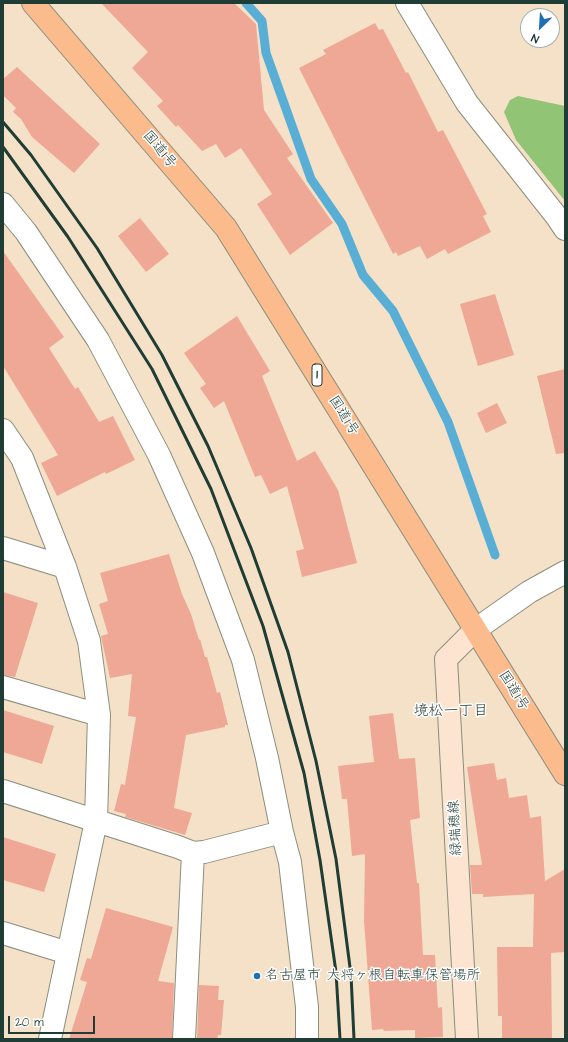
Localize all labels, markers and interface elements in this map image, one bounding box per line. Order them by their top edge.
north arrow [520,8,560,48]
text: N [529,30,541,47]
street label: 国道1号 [138,128,180,172]
road number: 1 [312,364,322,386]
street label: 国道1号 [324,393,362,439]
street label: 国道1号 [494,668,532,714]
district label: 境松一丁目 [414,703,488,721]
street label: 緑瑞穂線 [446,800,466,856]
place label: 名古屋市 大将ヶ根自転車保管場所 [265,968,481,984]
marker: 名古屋市 大将ヶ根自転車保管場所 [252,971,262,981]
scale bar [10,1008,97,1034]
text: 20 m [15,1014,44,1031]

